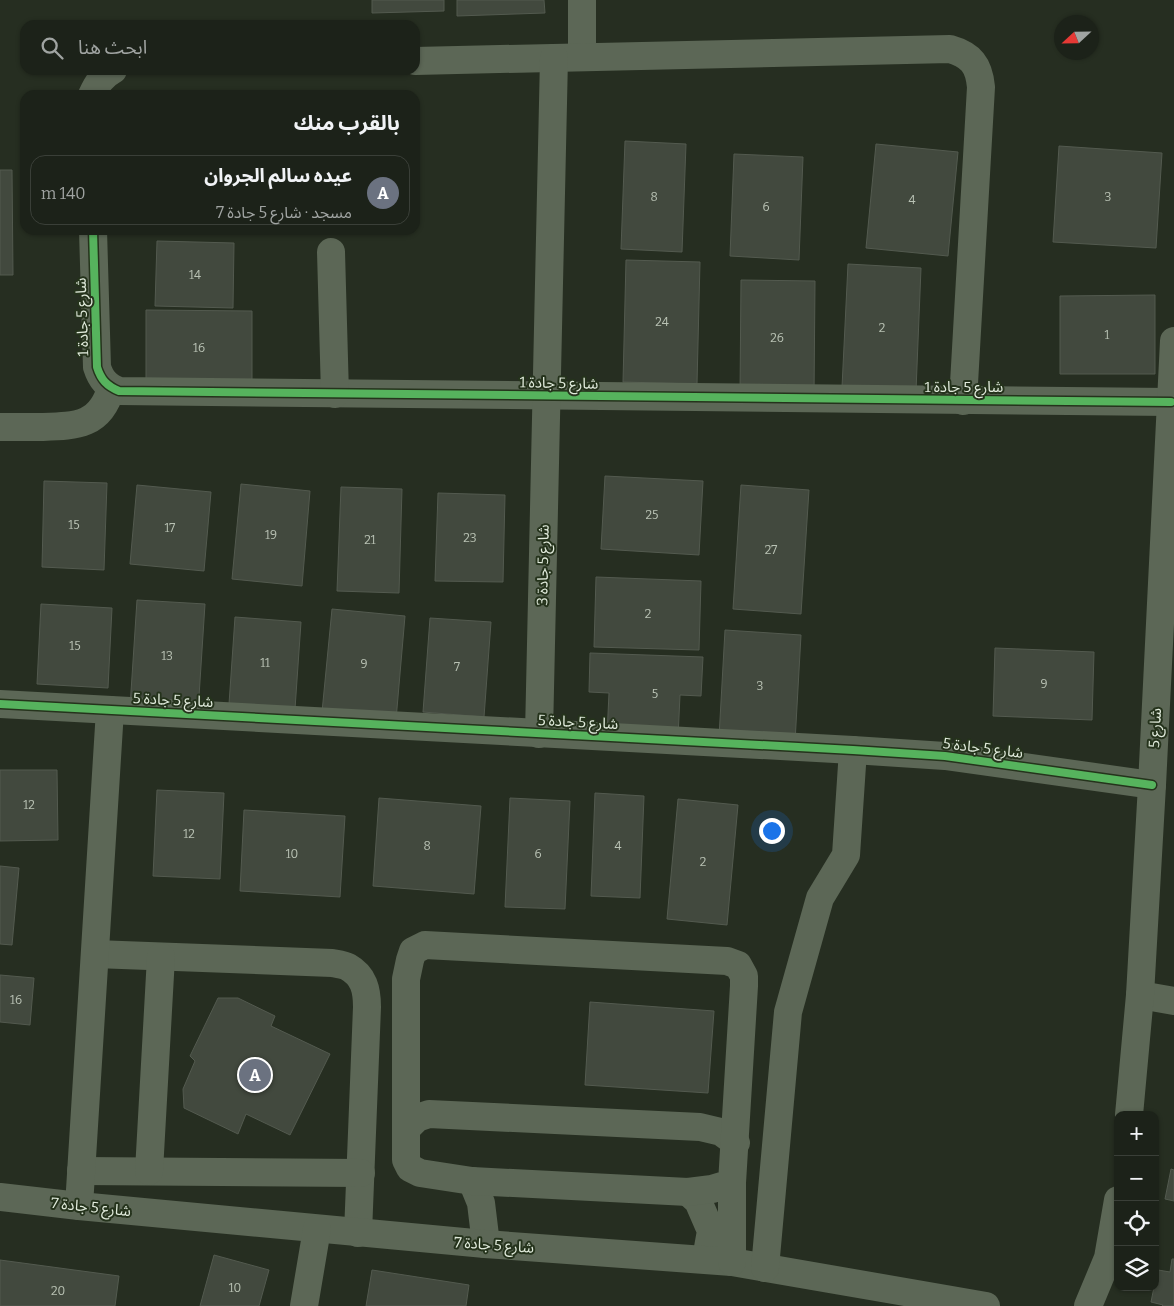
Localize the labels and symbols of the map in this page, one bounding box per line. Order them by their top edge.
north arrow [1054,15,1099,60]
house number: 8 [650,190,658,204]
house number: 3 [1105,190,1112,204]
house number: 4 [908,193,916,207]
house number: 6 [762,200,770,214]
house number: 14 [189,268,201,282]
street label: شارع 5 جادة 1 [72,277,95,357]
house number: 24 [655,315,669,329]
house number: 2 [879,321,885,335]
house number: 1 [1105,328,1110,342]
house number: 26 [770,331,784,345]
house number: 16 [193,341,205,355]
street label: شارع 5 جادة 1 [519,373,599,396]
street label: شارع 5 جادة 1 [925,378,1004,399]
house number: 25 [646,508,658,522]
house number: 15 [68,518,80,532]
house number: 17 [165,521,175,535]
street label: شارع 5 جادة 3 [533,524,556,606]
house number: 19 [265,528,277,542]
house number: 23 [463,531,477,545]
house number: 21 [364,533,376,547]
house number: 27 [765,543,777,557]
house number: 2 [645,607,651,621]
house number: 15 [69,639,81,653]
house number: 13 [161,649,173,663]
house number: 11 [260,656,270,670]
house number: 9 [360,657,368,671]
house number: 7 [454,660,460,674]
house number: 9 [1040,677,1048,691]
house number: 3 [757,679,764,693]
house number: 5 [652,687,658,701]
street label: شارع 5 جادة 5 [132,689,214,714]
street label: شارع 5 [1145,707,1168,749]
street label: شارع 5 جادة 5 [537,711,619,736]
street label: شارع 5 جادة 5 [941,734,1024,765]
house number: 12 [23,798,35,812]
your location [759,818,785,844]
house number: 12 [183,827,195,841]
house number: 8 [423,839,431,853]
house number: 4 [614,839,622,853]
house number: 10 [286,847,298,861]
house number: 6 [534,847,542,861]
house number: 2 [700,855,706,869]
house number: 16 [10,993,22,1007]
pin: A [239,1056,271,1094]
street label: شارع 5 جادة 7 [50,1194,132,1223]
street label: شارع 5 جادة 7 [453,1233,535,1260]
house number: 10 [229,1281,241,1295]
house number: 20 [51,1284,65,1298]

